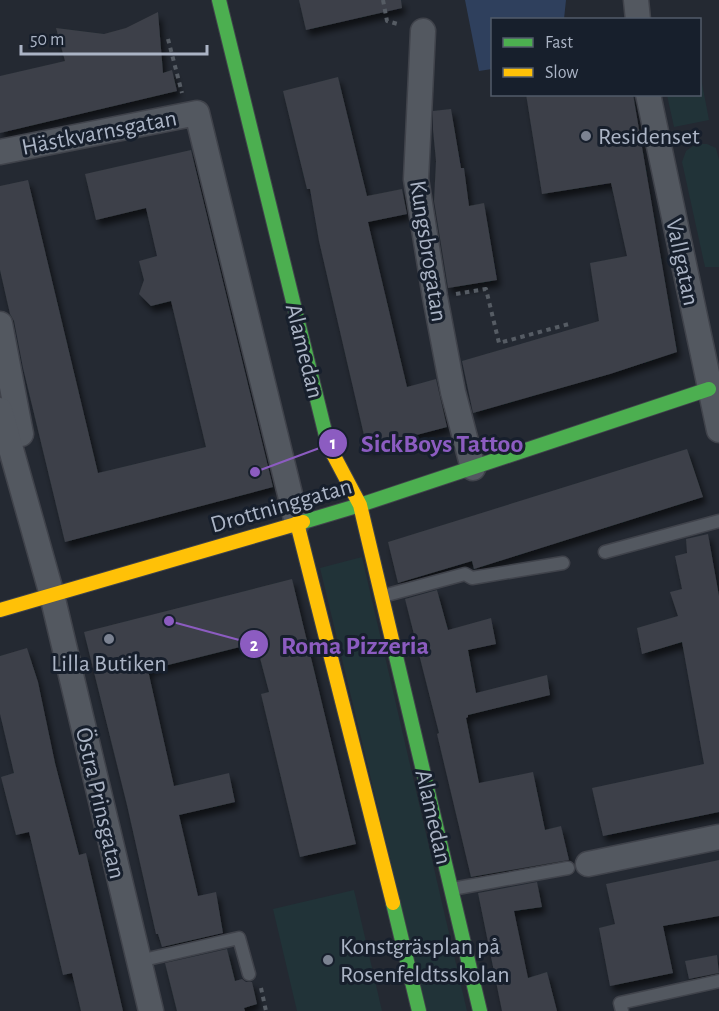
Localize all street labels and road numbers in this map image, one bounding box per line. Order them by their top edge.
street label: Hästkvarnsgatan [20,106,179,160]
street label: Kungsbrogatan [405,179,451,323]
street label: Vallgatan [661,216,703,308]
street label: Alamedan [281,301,327,401]
street label: Drottninggatan [208,474,355,538]
street label: Östra Prinsgatan [71,725,130,881]
street label: Alamedan [410,767,456,867]

